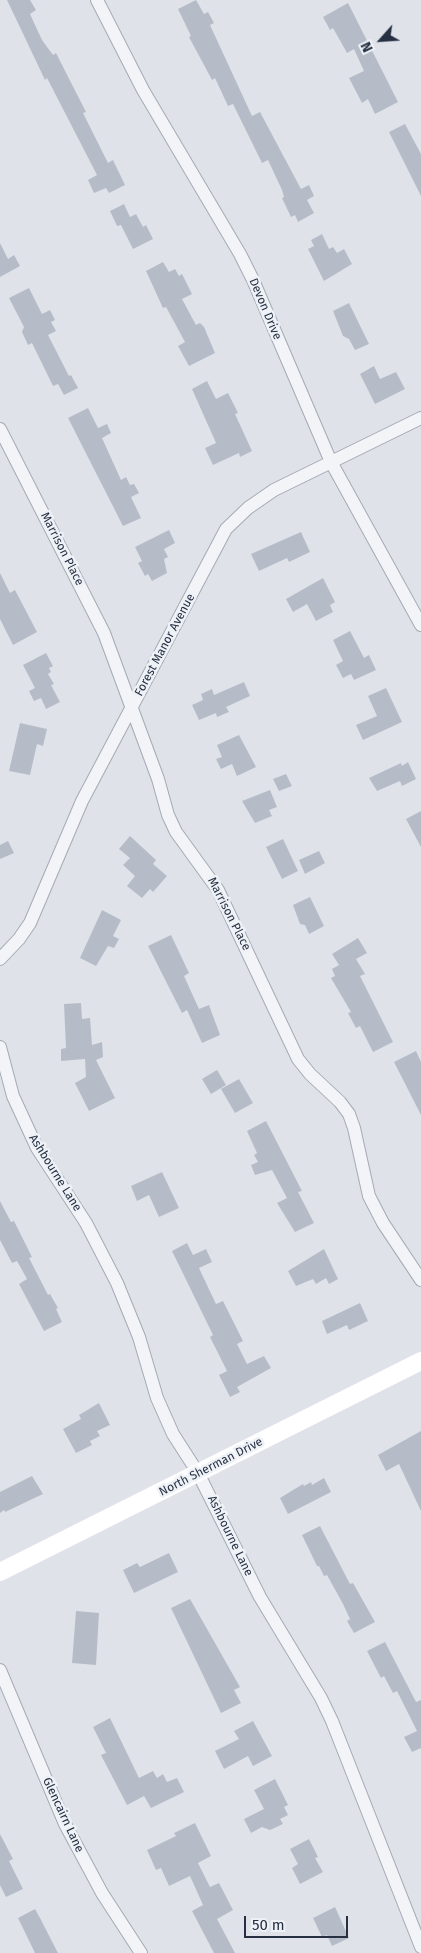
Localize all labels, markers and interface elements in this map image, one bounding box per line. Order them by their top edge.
north arrow [356,15,406,65]
text: N [357,39,377,55]
street label: Devon Drive [246,276,284,342]
street label: Marrison Place [37,510,87,588]
street label: Forest Manor Avenue [132,591,198,699]
street label: Marrison Place [204,875,254,953]
street label: Ashbourne Lane [26,1132,84,1214]
street label: North Sherman Drive [157,1435,265,1499]
street label: Ashbourne Lane [204,1493,256,1579]
street label: Glencairn Lane [39,1775,87,1855]
scale bar [246,1906,350,1938]
text: 50 m [252,1916,285,1934]

